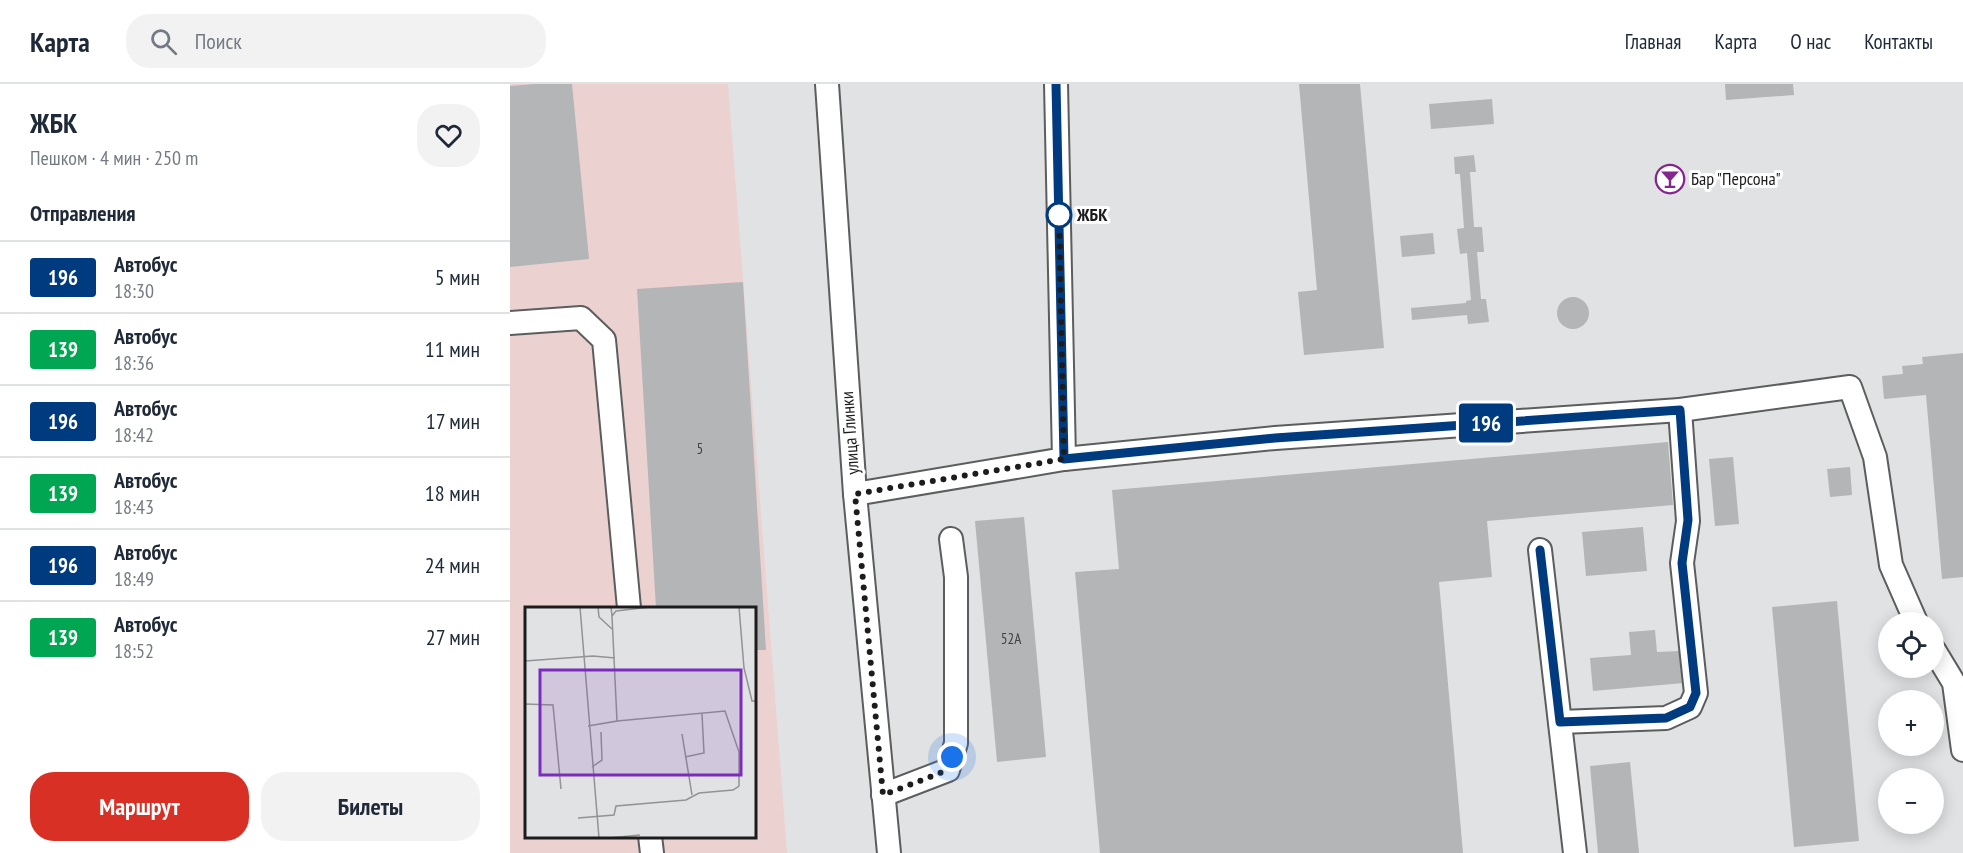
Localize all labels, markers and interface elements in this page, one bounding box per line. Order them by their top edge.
search box [126,14,546,68]
text: Карта [30,23,90,60]
icon: search [147,25,180,58]
text: Поиск [195,27,242,55]
text: Главная [1625,28,1681,55]
text: Карта [1714,28,1757,55]
text: О нас [1790,28,1831,55]
text: Контакты [1864,28,1933,55]
text: ЖБК [30,104,78,141]
button: heart [417,104,480,167]
text: Пешком · 4 мин · 250 m [30,145,198,171]
bar icon: Бар "Персона" [1654,163,1686,195]
place label: Бар "Персона" [1691,167,1781,190]
text: Отправления [30,199,136,227]
marker: ЖБК [1046,202,1072,228]
place label: ЖБК [1076,203,1108,226]
text: Автобус [114,250,177,278]
text: 5 мин [435,263,480,291]
text: 196 [48,264,78,291]
text: 18:30 [114,278,154,304]
text: Автобус [114,322,177,350]
text: 11 мин [425,335,480,363]
text: 139 [48,336,78,363]
text: 18:36 [114,350,154,376]
street label: улица Глинки [835,391,864,476]
text: Автобус [114,394,177,422]
line badge: 196 [1452,404,1520,442]
text: 17 мин [426,407,480,435]
text: 196 [48,408,78,435]
text: 196 [1471,410,1501,437]
text: 18:42 [114,422,154,448]
house number: 5 [697,439,703,458]
text: Автобус [114,466,177,494]
text: 18 мин [425,479,480,507]
text: 139 [48,480,78,507]
text: 18:43 [114,494,154,520]
text: Автобус [114,538,177,566]
text: 24 мин [425,551,480,579]
text: 196 [48,552,78,579]
text: 18:49 [114,566,154,592]
inset map [525,607,756,838]
text: Автобус [114,610,177,638]
map controls [1878,612,1944,834]
button: locate [1878,612,1944,678]
text: 27 мин [426,623,480,651]
text: 139 [48,624,78,651]
house number: 52А [1001,629,1022,648]
text: 18:52 [114,638,154,664]
button: + [1878,690,1944,756]
your location [937,742,967,772]
button: − [1878,768,1944,834]
button: Маршрут [30,772,249,841]
button: Билеты [261,772,480,841]

